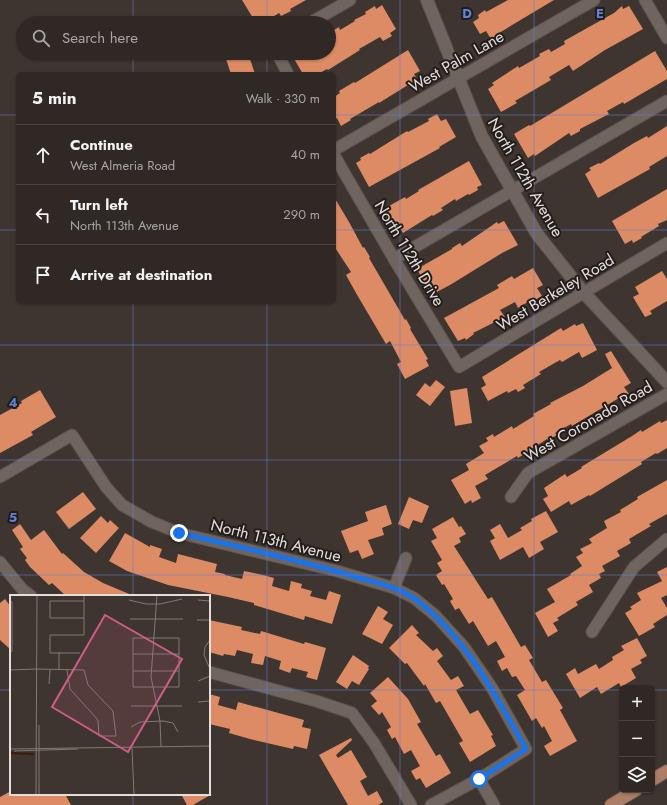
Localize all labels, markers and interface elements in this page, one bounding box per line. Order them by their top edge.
text: D [462,4,472,23]
text: E [596,4,604,23]
search box [16,16,336,60]
street label: West Palm Lane [404,25,508,98]
icon: search [30,27,52,49]
text: Search here [62,27,138,49]
text: 5 min [32,86,76,110]
text: Walk · 330 m [246,89,320,108]
street label: North 112th Avenue [482,113,569,241]
text: Continue [70,134,133,156]
icon: ahead [32,144,54,166]
text: 40 m [291,145,320,164]
text: West Almeria Road [70,156,175,175]
text: Turn left [70,194,128,216]
street label: North 112th Drive [369,196,450,311]
icon: left [32,204,54,226]
text: 290 m [283,205,320,224]
text: North 113th Avenue [70,216,179,235]
street label: West Berkeley Road [492,248,618,337]
icon: arrive [32,264,54,286]
text: Arrive at destination [70,264,212,286]
street label: West Coronado Road [520,375,657,468]
text: 4 [8,393,18,412]
text: 5 [9,508,17,527]
street label: North 113th Avenue [208,513,344,568]
route end [170,524,188,542]
inset map [10,595,210,795]
map controls [619,685,655,793]
button: + [619,685,655,721]
button: − [619,721,655,757]
button: layers [619,757,655,793]
route start [470,770,488,788]

